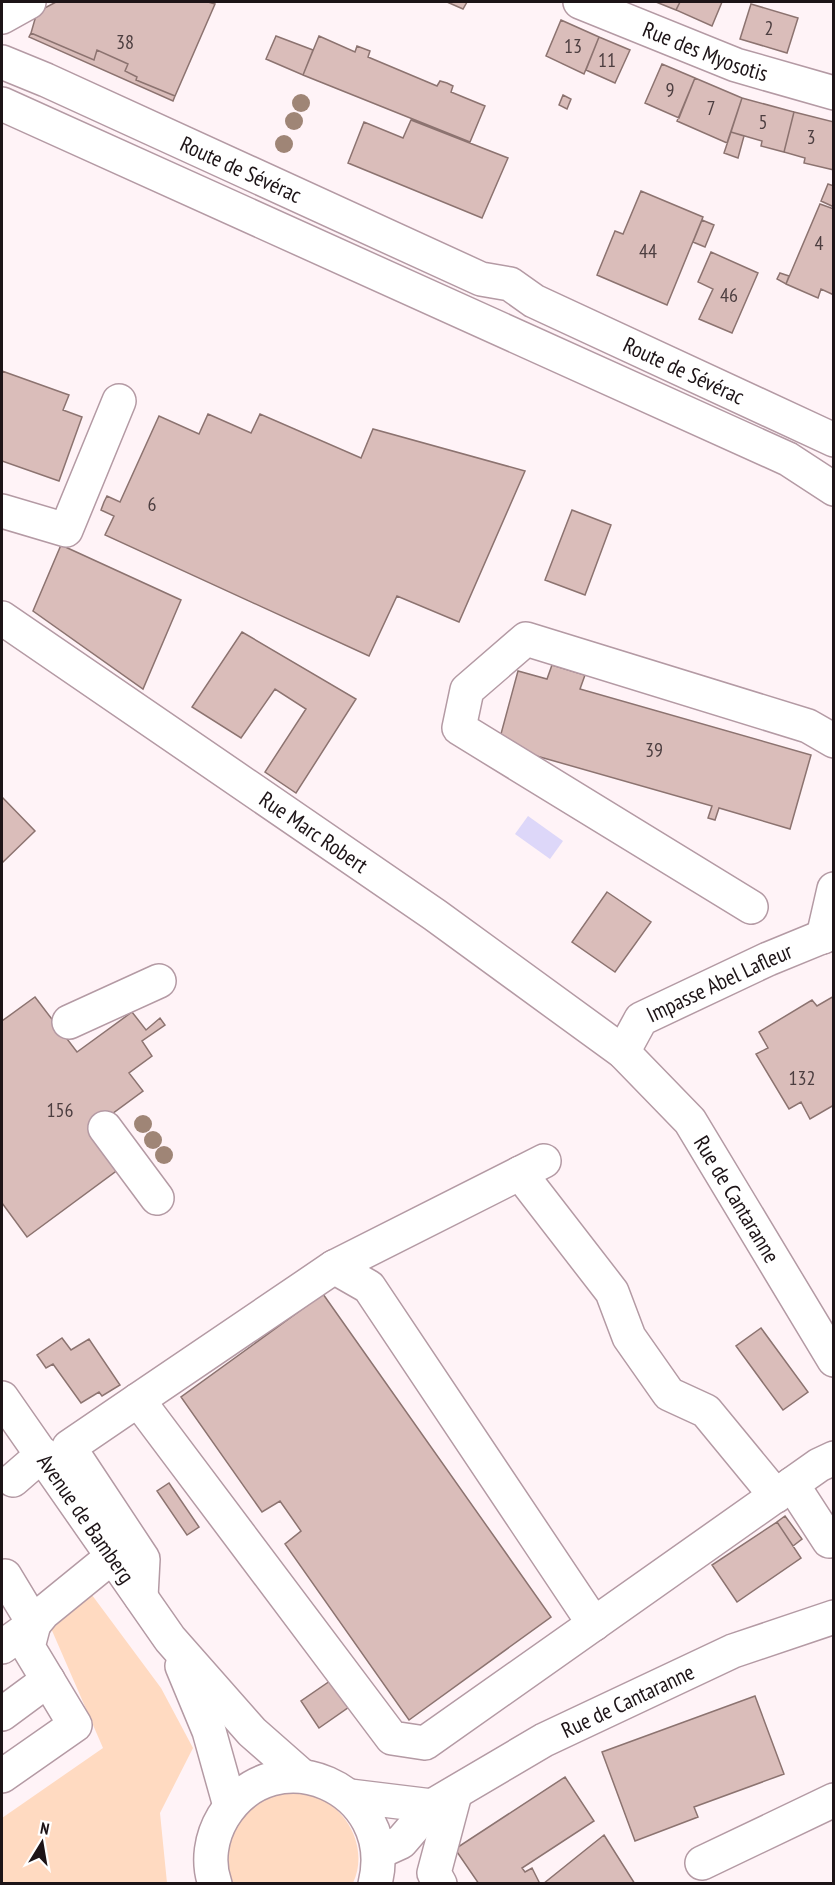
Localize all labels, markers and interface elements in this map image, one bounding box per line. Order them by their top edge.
street label: Rue des Myosotis [639,15,771,87]
house number: 2 [765,15,774,41]
house number: 38 [116,29,134,55]
house number: 13 [564,33,582,59]
house number: 11 [598,47,616,73]
house number: 9 [666,77,675,103]
house number: 7 [707,95,716,121]
house number: 5 [759,109,768,135]
house number: 3 [807,124,816,150]
street label: Route de Sévérac [176,129,306,209]
house number: 4 [815,230,824,256]
house number: 44 [639,238,657,264]
house number: 46 [720,282,738,308]
street label: Route de Sévérac [619,330,749,411]
house number: 6 [148,491,157,517]
house number: 39 [645,737,663,763]
street label: Rue Marc Robert [254,785,373,879]
street label: Impasse Abel Lafleur [642,937,796,1028]
house number: 132 [789,1065,816,1091]
house number: 156 [47,1097,74,1123]
street label: Rue de Cantaranne [688,1130,786,1268]
street label: Avenue de Bamberg [31,1448,141,1589]
street label: Rue de Cantaranne [557,1657,698,1744]
north arrow [12,1813,72,1873]
text: N [39,1818,51,1839]

